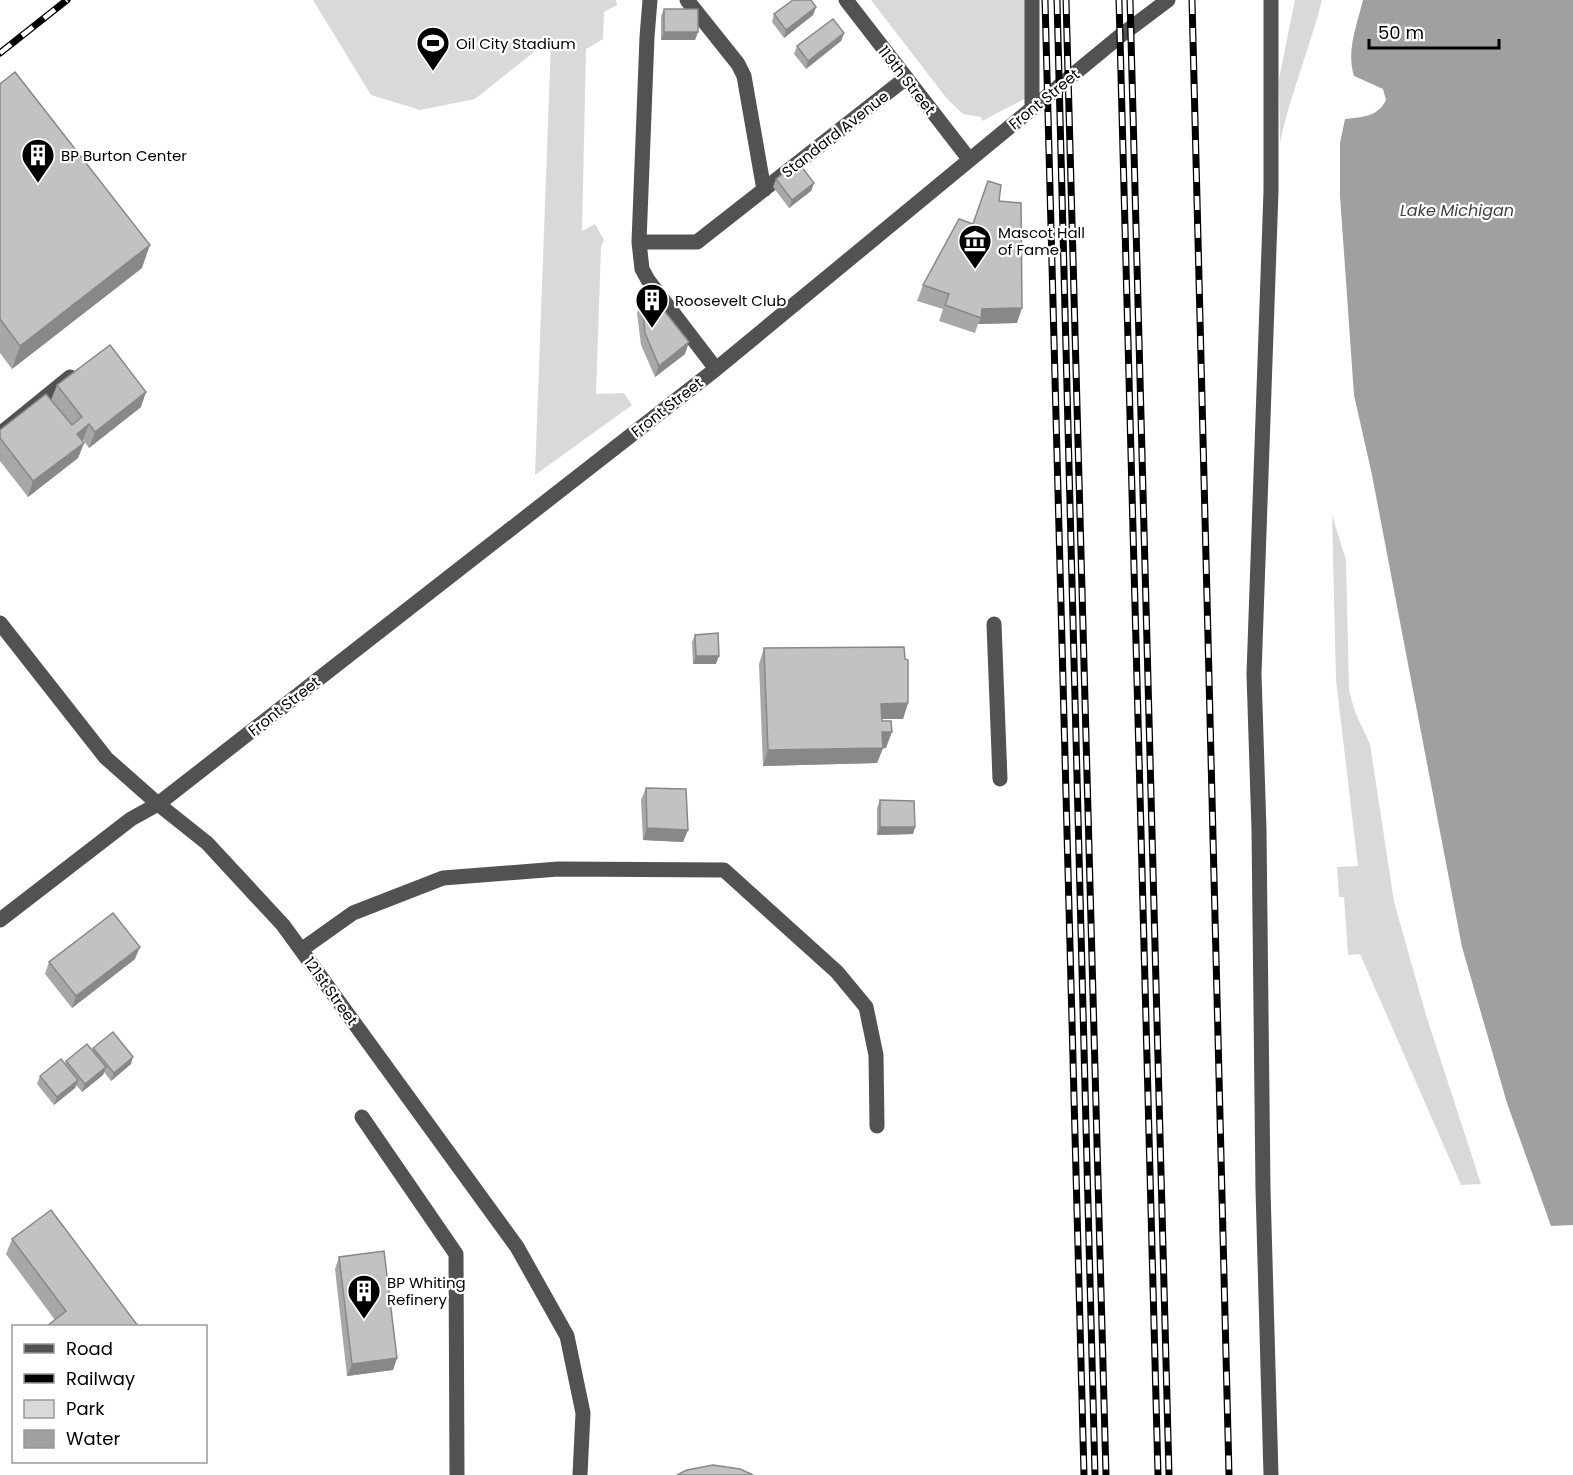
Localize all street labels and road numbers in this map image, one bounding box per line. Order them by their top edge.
street label: 119th Street [873,41,941,119]
street label: Front Street [1004,64,1084,134]
street label: Standard Avenue [777,86,893,182]
street label: Front Street [627,372,707,442]
street label: Front Street [244,671,324,741]
street label: 121st Street [299,953,363,1029]

